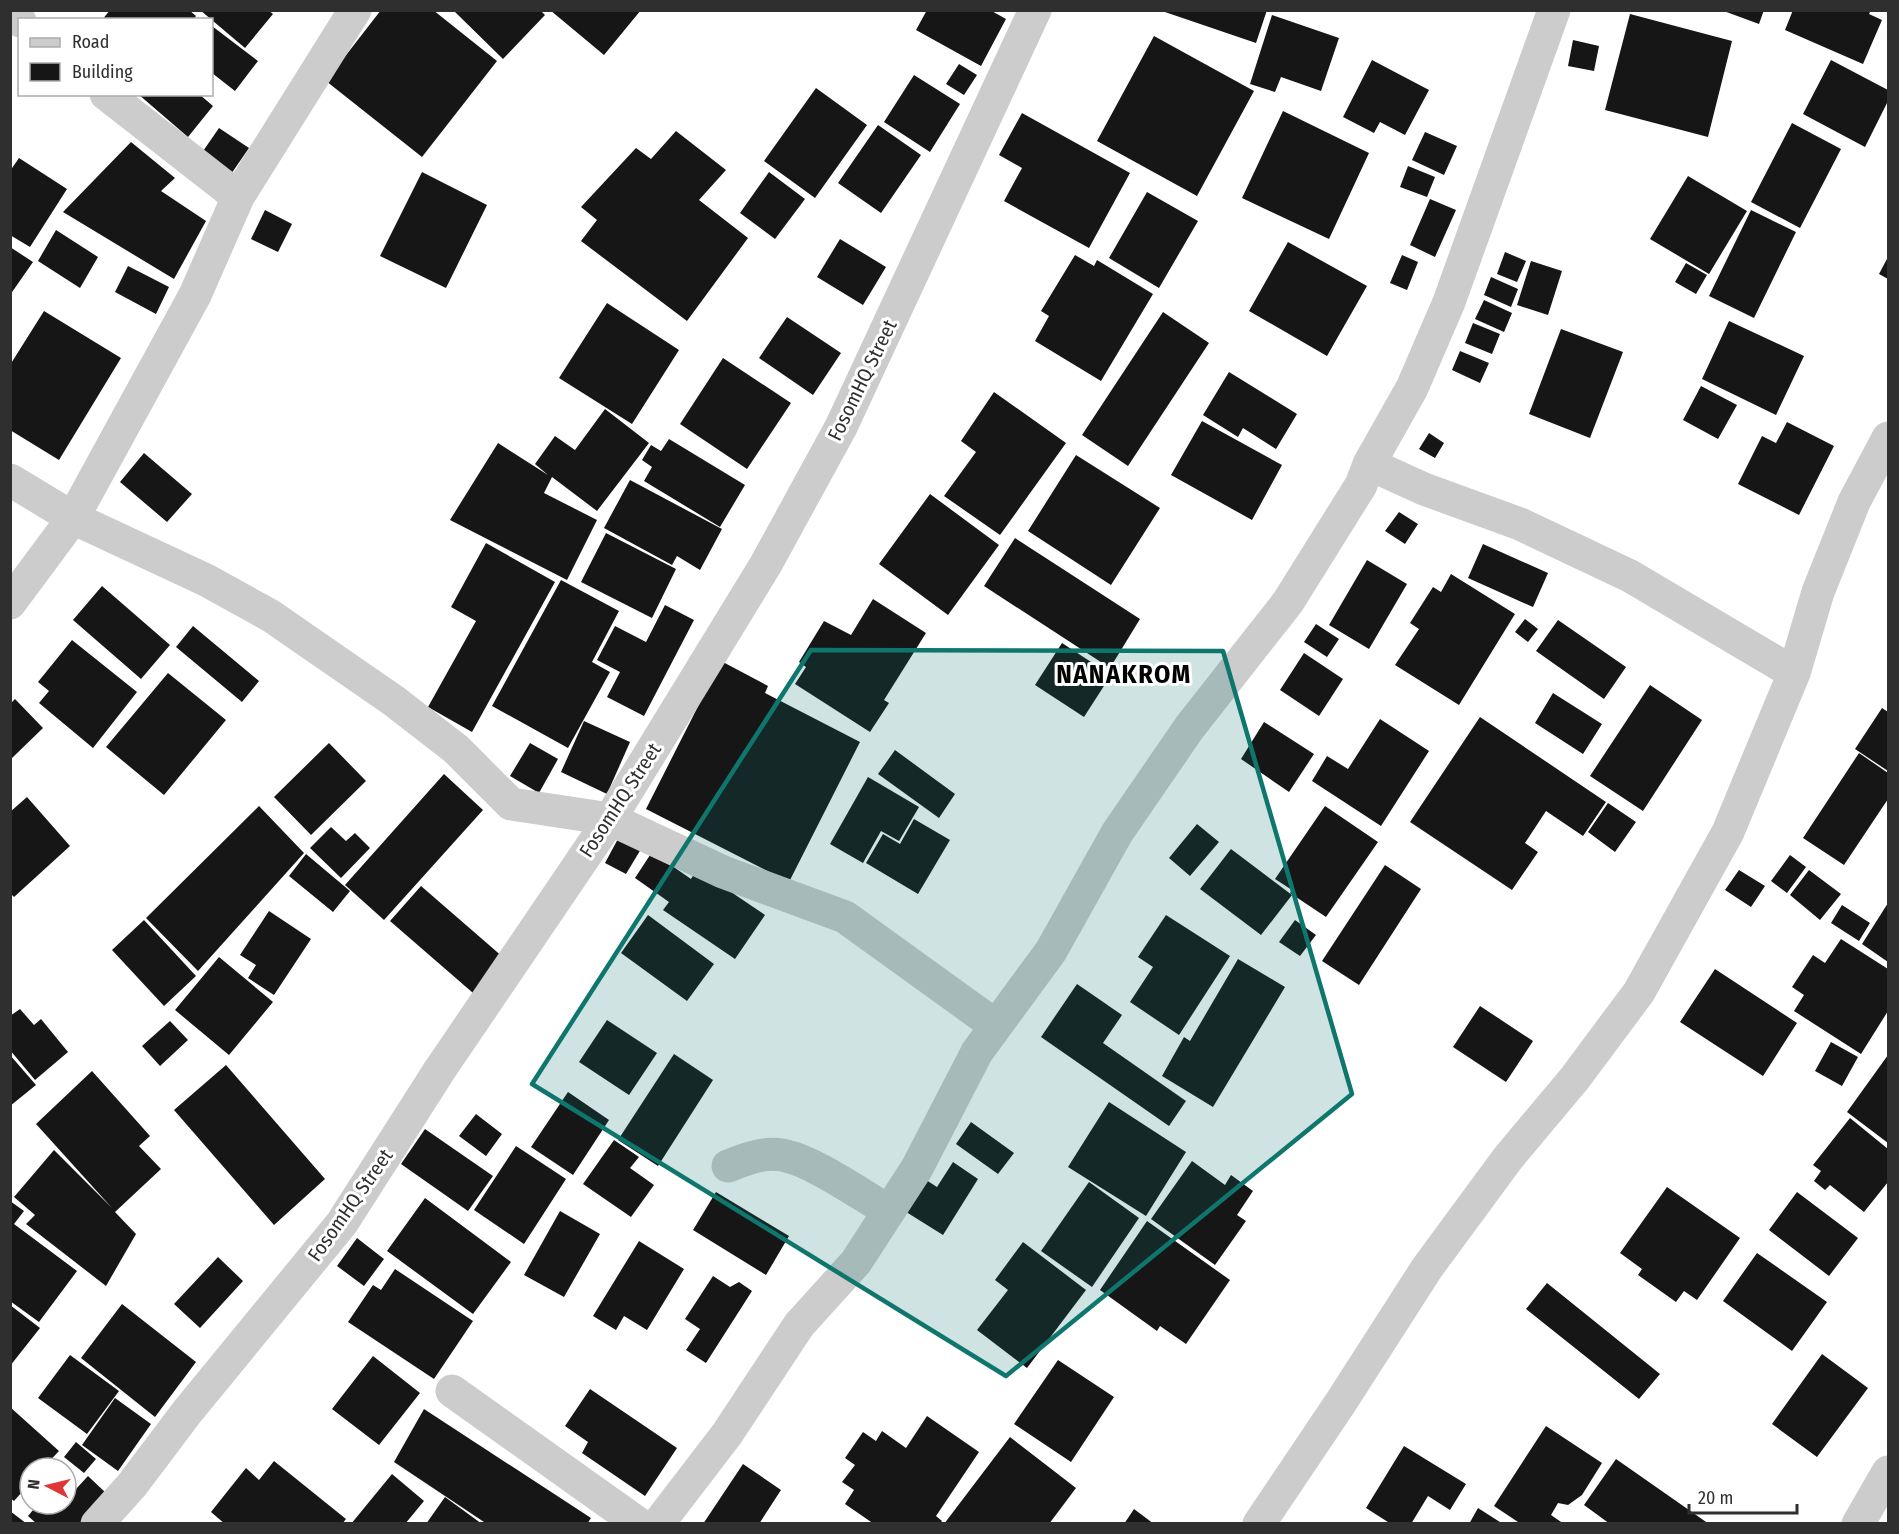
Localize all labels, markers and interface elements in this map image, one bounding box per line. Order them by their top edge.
legend [18,18,213,96]
text: Road [72,31,109,53]
text: Building [72,61,133,83]
street label: FosomHQ Street [822,315,902,444]
district label: NANAKROM [1056,659,1192,690]
street label: FosomHQ Street [574,738,666,862]
street label: FosomHQ Street [302,1144,398,1266]
north arrow [18,1456,78,1516]
scale bar [1689,1477,1797,1515]
text: N [24,1478,44,1490]
text: 20 m [1698,1487,1733,1509]

